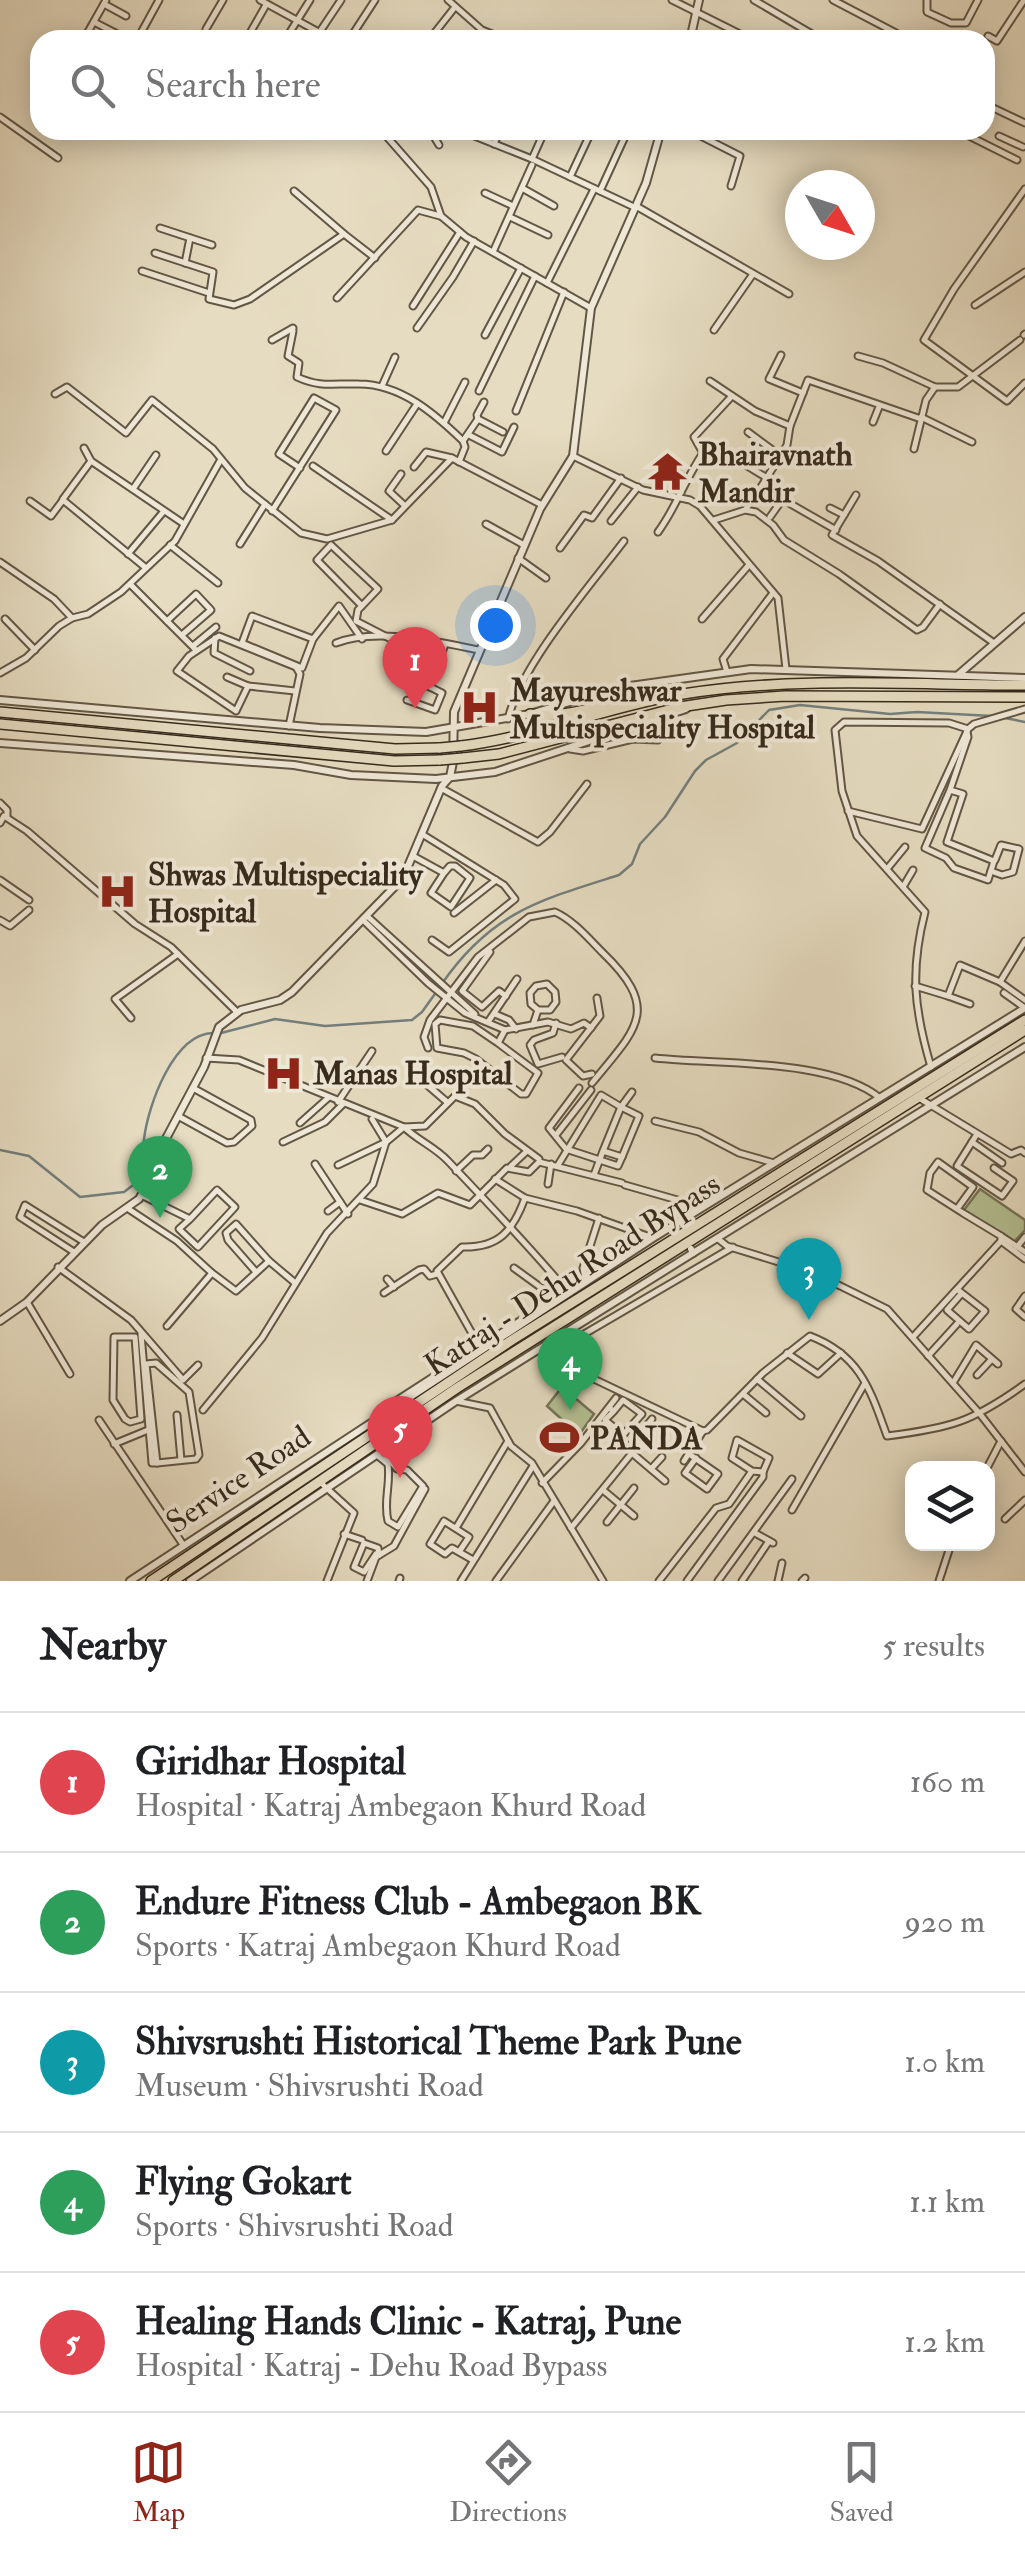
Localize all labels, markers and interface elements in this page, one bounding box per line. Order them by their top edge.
search box [30,30,995,140]
icon: search [65,58,120,113]
text: Search here [145,61,321,109]
north arrow [785,170,875,260]
place label: Bhairavnath Mandir [697,435,853,512]
temple icon: Bhairavnath Mandir [647,451,689,493]
your location [470,600,521,651]
pin: 1 [382,626,448,709]
place label: Mayureshwar Multispeciality Hospital [509,671,816,748]
hospital icon: Mayureshwar Multispeciality Hospital [459,687,501,729]
place label: Shwas Multispeciality Hospital [148,855,424,932]
hospital icon: Shwas Multispeciality Hospital [97,871,139,913]
hospital icon: Manas Hospital [262,1052,304,1094]
place label: Manas Hospital [312,1054,513,1094]
pin: 2 [128,1136,192,1218]
street label: Katraj - Dehu Road Bypass [417,1164,728,1385]
pin: 3 [776,1238,842,1320]
pin: 4 [538,1328,602,1410]
pin: 5 [368,1396,432,1478]
street label: Service Road [159,1417,319,1543]
sports icon: PANDA [539,1417,581,1459]
place label: PANDA [590,1419,703,1459]
map controls [905,1461,995,1551]
button: layers [905,1461,995,1551]
text: Nearby [40,1620,166,1672]
text: 5 results [882,1626,985,1666]
text: Giridhar Hospital [135,1738,406,1786]
text: 1 [67,1762,78,1802]
text: 160 m [910,1762,985,1802]
text: Hospital · Katraj Ambegaon Khurd Road [135,1786,646,1826]
text: Endure Fitness Club - Ambegaon BK [135,1878,701,1926]
text: 2 [64,1902,81,1942]
text: 920 m [904,1902,985,1942]
text: Sports · Katraj Ambegaon Khurd Road [135,1926,621,1966]
text: Shivsrushti Historical Theme Park Pune [135,2018,742,2066]
text: 3 [66,2042,79,2082]
text: 1.0 km [904,2042,985,2082]
text: Museum · Shivsrushti Road [135,2066,484,2106]
text: Flying Gokart [135,2158,352,2206]
text: 4 [64,2182,81,2222]
text: 1.1 km [909,2182,985,2222]
text: Sports · Shivsrushti Road [135,2206,454,2246]
text: Healing Hands Clinic - Katraj, Pune [135,2298,681,2346]
text: 5 [65,2322,80,2362]
text: 1.2 km [904,2322,985,2362]
text: Hospital · Katraj - Dehu Road Bypass [135,2346,607,2386]
tab: Map [131,2435,186,2530]
tab: Directions [449,2435,567,2530]
tab: Saved [830,2435,894,2530]

